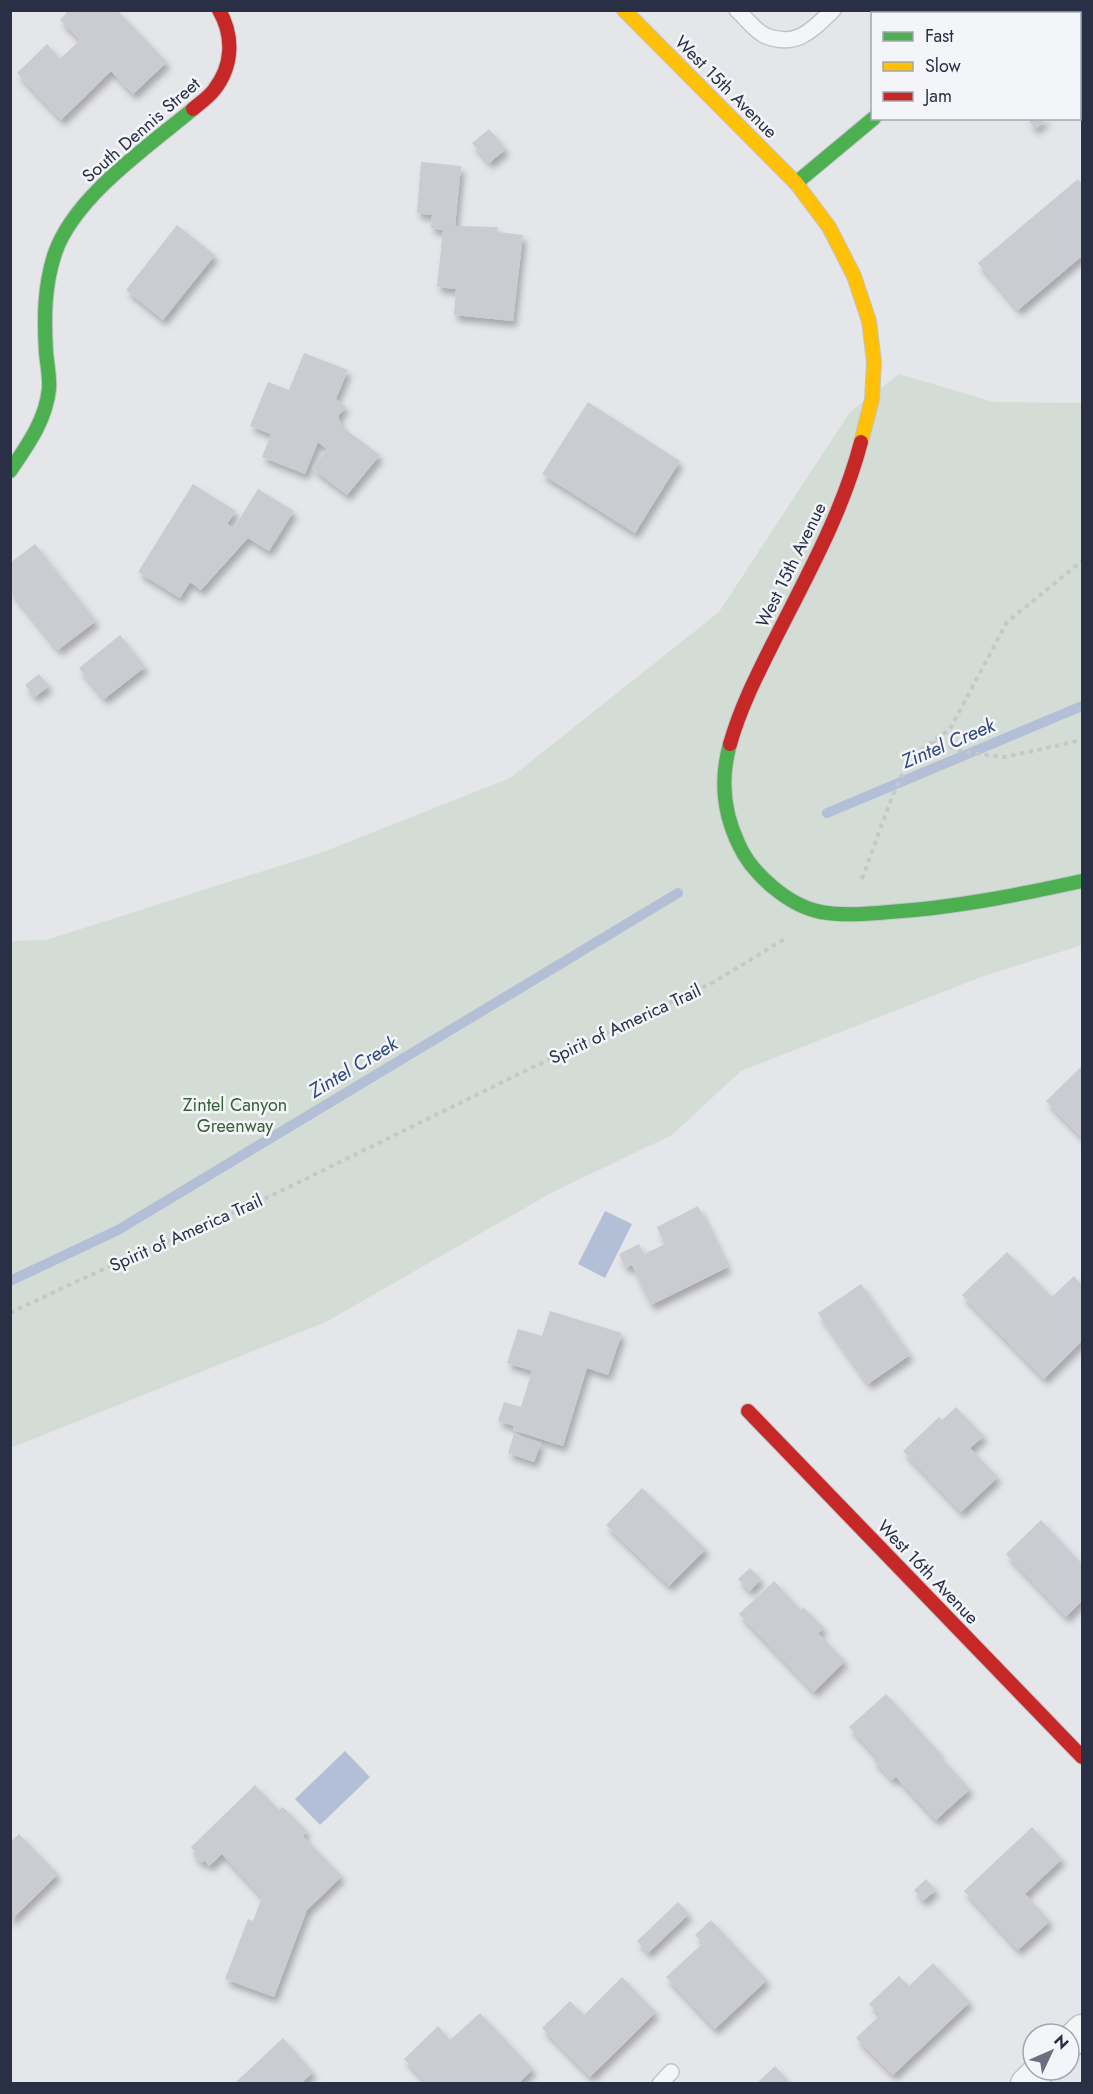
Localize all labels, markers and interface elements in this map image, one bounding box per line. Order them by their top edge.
legend [871,12,1081,120]
text: Fast [925,23,954,49]
street label: West 15th Avenue [669,30,783,144]
text: Slow [925,53,962,79]
street label: South Dennis Street [76,71,206,189]
text: Jam [923,83,952,109]
street label: West 15th Avenue [749,498,833,632]
water label: Zintel Creek [896,710,1001,777]
street label: Spirit of America Trail [545,977,705,1071]
water label: Zintel Creek [302,1029,404,1106]
park label: Zintel Canyon Greenway [183,1092,287,1139]
street label: Spirit of America Trail [105,1188,267,1278]
street label: West 16th Avenue [871,1514,985,1630]
north arrow [1021,2022,1081,2082]
text: N [1049,2029,1074,2054]

